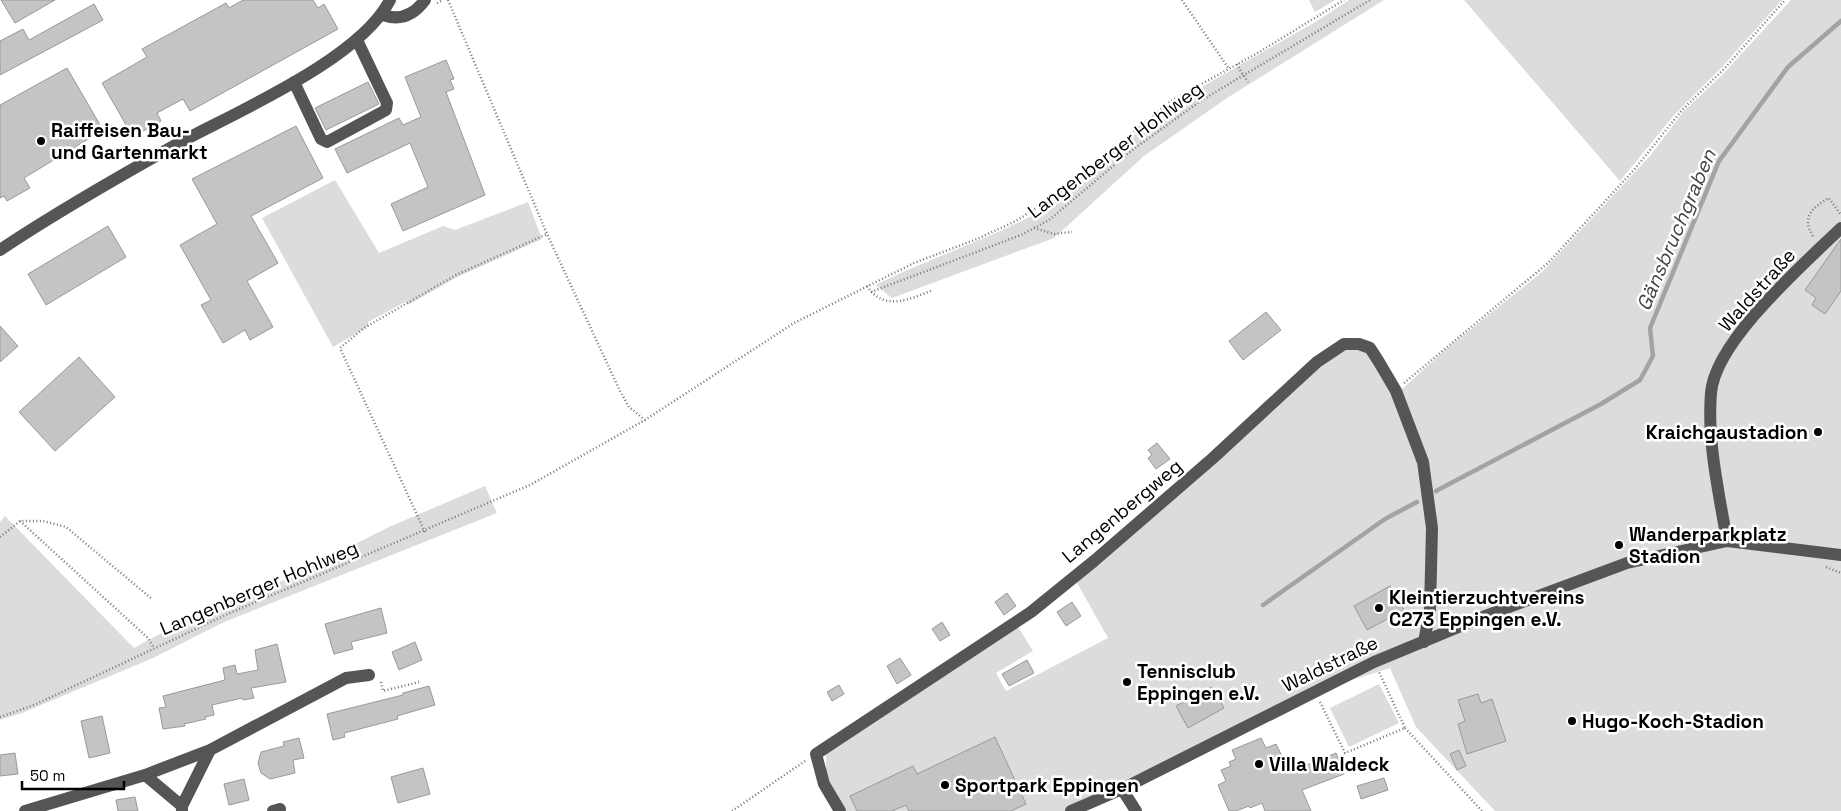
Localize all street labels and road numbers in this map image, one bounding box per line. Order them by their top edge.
street label: Langenberger Hohlweg [1022,76,1208,224]
street label: Waldstraße [1713,243,1801,337]
street label: Langenbergweg [1057,454,1187,568]
street label: Langenberger Hohlweg [156,535,362,641]
street label: Waldstraße [1278,630,1382,698]

